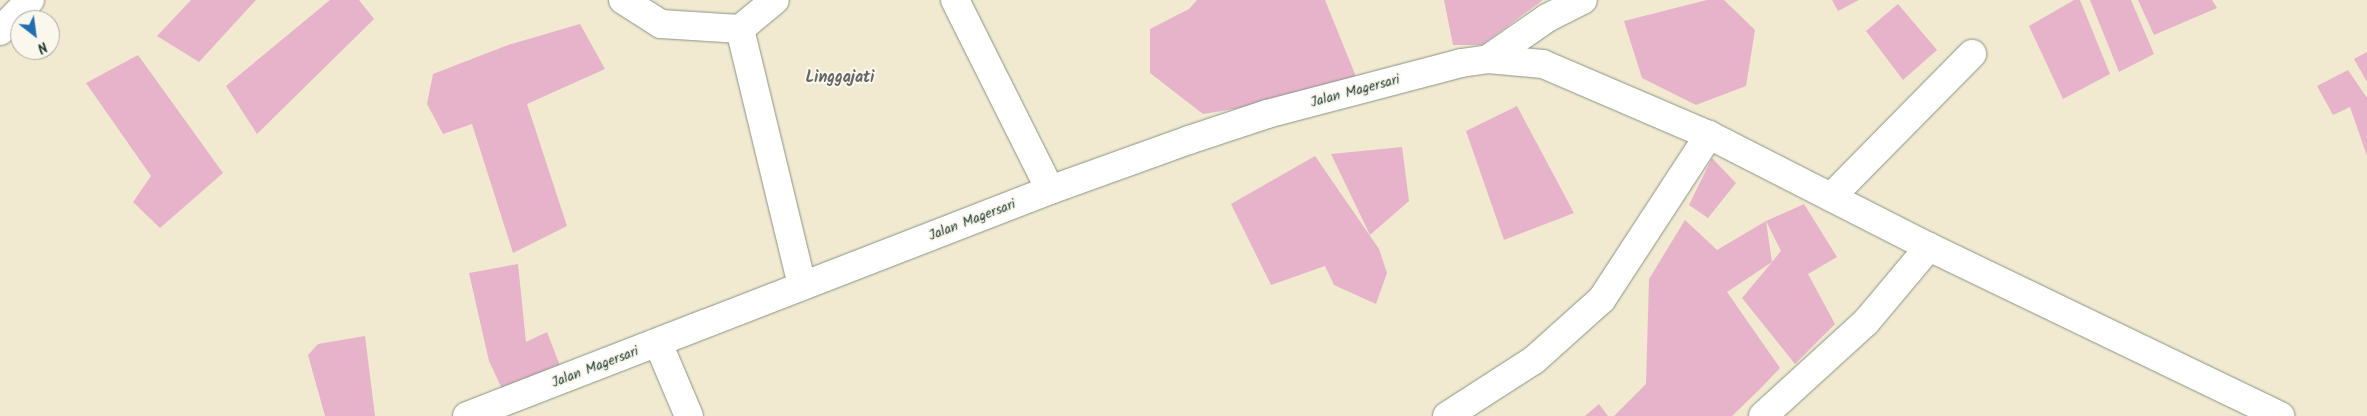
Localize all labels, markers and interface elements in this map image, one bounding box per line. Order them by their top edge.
north arrow [10,10,60,60]
text: N [33,35,51,59]
district label: Linggajati [805,68,875,88]
street label: Jalan Magersari [1308,71,1402,111]
street label: Jalan Magersari [926,196,1018,244]
street label: Jalan Magersari [549,343,641,391]

